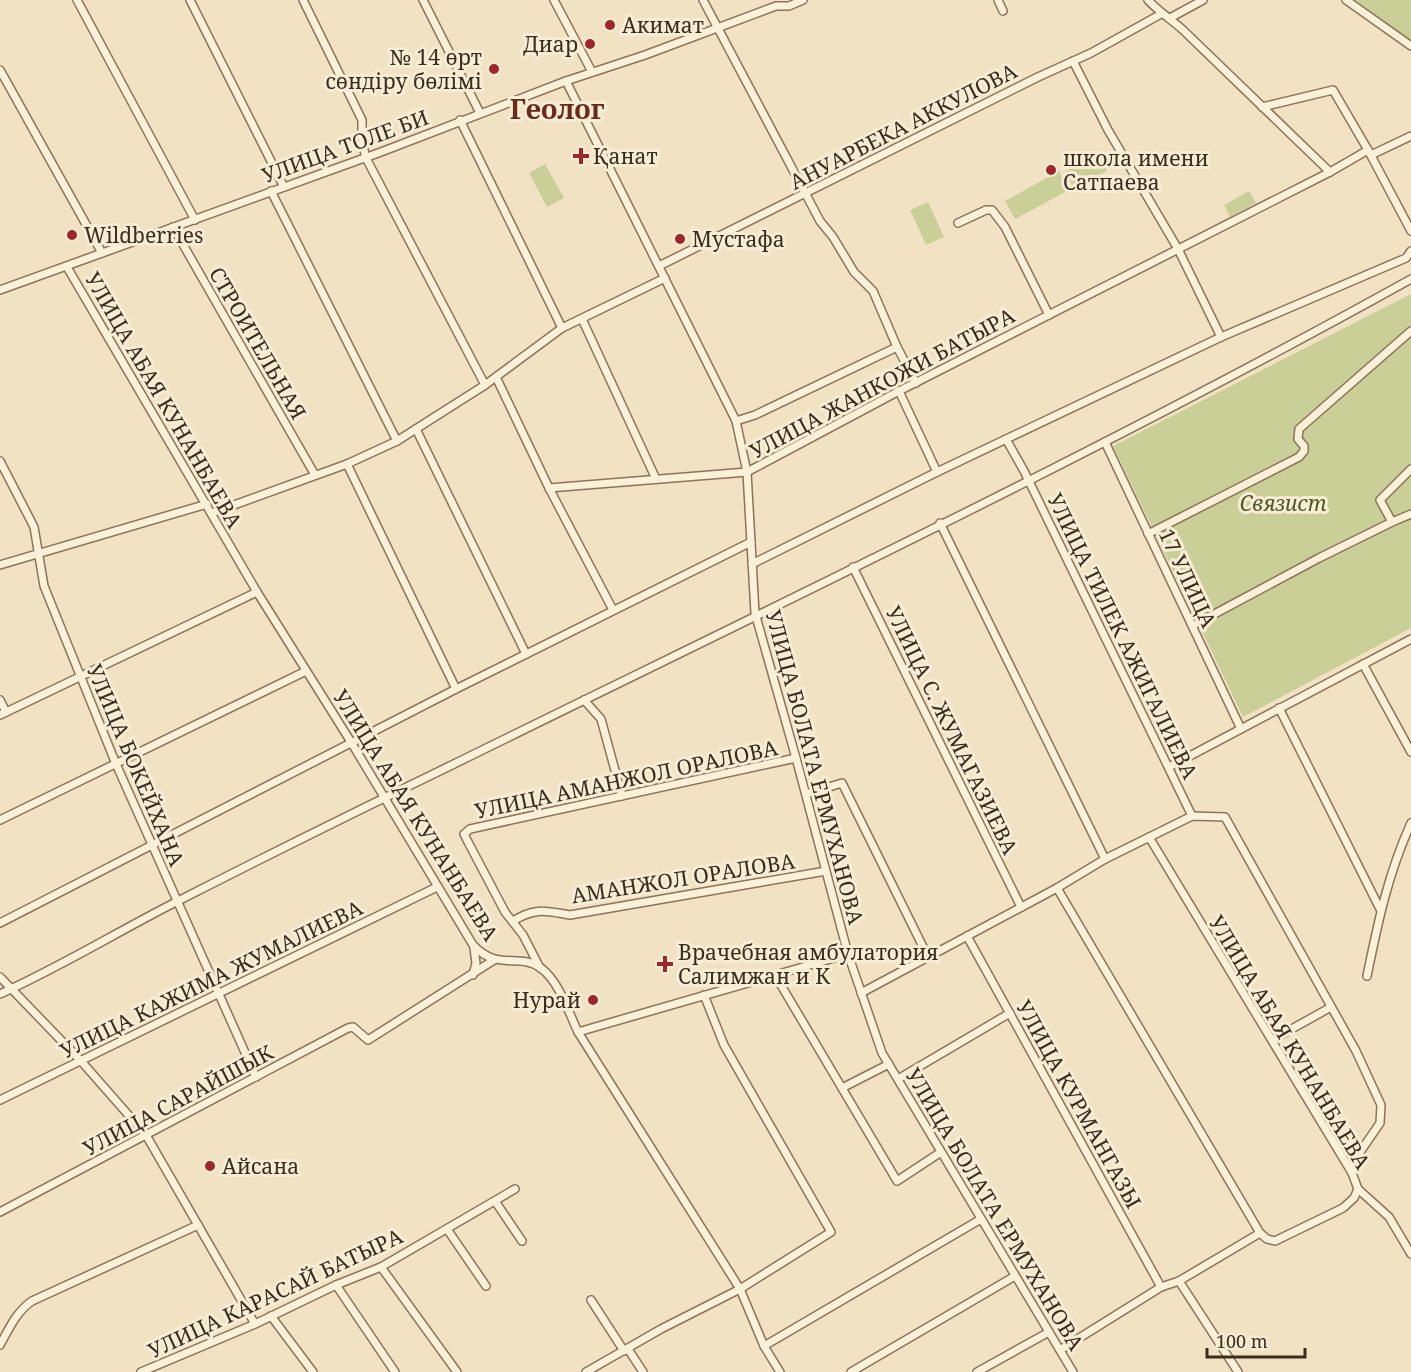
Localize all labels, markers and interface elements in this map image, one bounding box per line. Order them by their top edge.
place label: Акимат [622,11,704,39]
marker: Акимат [603,18,617,32]
place label: Диар [523,30,578,58]
marker: Диар [583,37,597,51]
place label: № 14 өрт сөндіру бөлімі [326,43,482,95]
street label: АНУАРБЕКА АККУЛОВА [784,56,1022,196]
marker: № 14 өрт сөндіру бөлімі [487,62,501,76]
district label: Геолог [510,90,605,127]
street label: УЛИЦА ТОЛЕ БИ [258,103,432,189]
place label: Қанат [593,142,658,170]
place label: школа имени Сатпаева [1063,144,1209,196]
marker: Қанат [574,149,588,163]
marker: школа имени Сатпаева [1044,163,1058,177]
place label: Wildberries [84,221,203,249]
place label: Мустафа [692,225,785,253]
marker: Wildberries [65,228,79,242]
marker: Мустафа [673,232,687,246]
street label: СТРОИТЕЛЬНАЯ [203,262,313,424]
street label: УЛИЦА АБАЯ КУНАНБАЕВА [79,267,249,533]
street label: УЛИЦА ЖАНКОЖИ БАТЫРА [745,301,1019,465]
street label: УЛИЦА ТИЛЕК АЖИГАЛИЕВА [1041,488,1205,784]
park label: Связист [1239,489,1327,517]
street label: 17 УЛИЦА [1153,524,1223,632]
street label: УЛИЦА С. ЖУМАГАЗИЕВА [880,601,1025,859]
street label: УЛИЦА БОЛАТА ЕРМУХАНОВА [760,607,871,927]
street label: УЛИЦА БОКЕЙХАНА [81,660,191,870]
street label: УЛИЦА АБАЯ КУНАНБАЕВА [327,684,505,946]
street label: УЛИЦА АМАНЖОЛ ОРАЛОВА [472,733,780,825]
street label: АМАНЖОЛ ОРАЛОВА [569,846,797,910]
street label: УЛИЦА КАЖИМА ЖУМАЛИЕВА [55,893,367,1065]
street label: УЛИЦА АБАЯ КУНАНБАЕВА [1203,910,1377,1174]
place label: Врачебная амбулатория Салимжан и К [678,938,938,990]
marker: Врачебная амбулатория Салимжан и К [656,955,674,973]
place label: Нурай [513,986,581,1014]
marker: Нурай [586,993,600,1007]
street label: УЛИЦА КУРМАНГАЗЫ [1010,995,1148,1213]
street label: УЛИЦА САРАЙШЫК [78,1038,278,1162]
street label: УЛИЦА БОЛАТА ЕРМУХАНОВА [899,1063,1091,1355]
place label: Айсана [222,1152,299,1180]
marker: Айсана [203,1159,217,1173]
street label: УЛИЦА КАРАСАЙ БАТЫРА [143,1221,407,1364]
scale bar [1207,1321,1304,1359]
text: 100 m [1216,1329,1268,1353]

